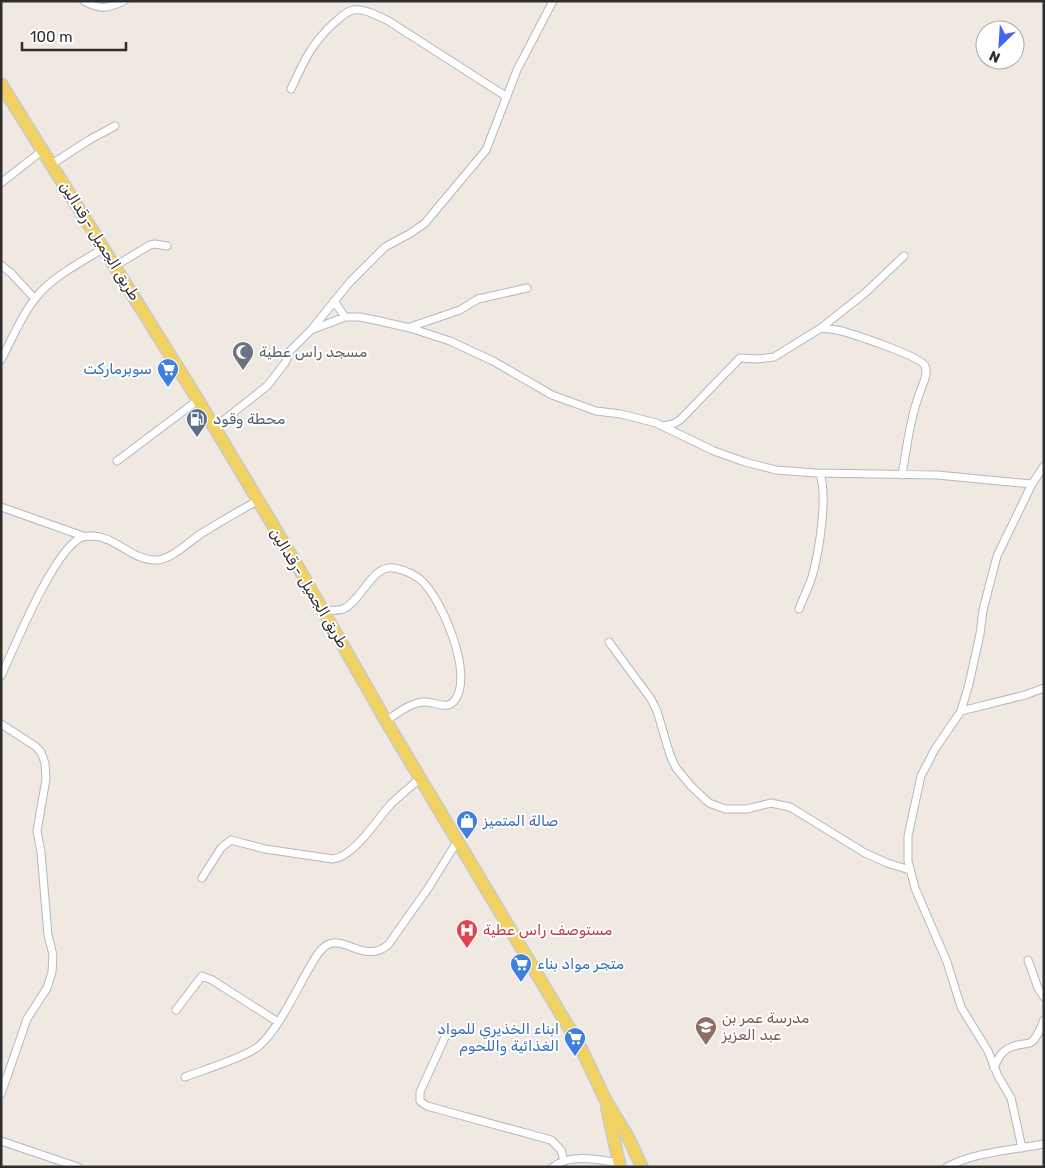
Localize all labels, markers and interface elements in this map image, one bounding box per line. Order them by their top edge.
scale bar [22,20,126,52]
north arrow [975,20,1025,70]
text: 100 m [30,28,72,46]
text: N [987,46,1003,66]
street label: طريق الجميل -رقدالين [56,178,144,304]
mosque icon: مسجد راس عطية [231,340,255,371]
place label: مسجد راس عطية [259,343,367,361]
supermarket icon: سوبرماركت [156,357,180,388]
place label: سوبرماركت [83,360,152,378]
fuel station icon: محطة وقود [185,407,209,438]
place label: محطة وقود [213,410,285,429]
street label: طريق الجميل -رقدالين [266,525,352,651]
shop icon: صالة المتميز [455,809,479,840]
place label: صالة المتميز [482,812,558,830]
hospital icon: مستوصف راس عطية [455,918,479,949]
place label: مستوصف راس عطية [483,921,612,939]
supermarket icon: متجر مواد بناء [509,952,533,983]
place label: متجر مواد بناء [537,955,624,973]
place label: مدرسة عمر بن عبد العزيز [721,1009,809,1044]
school or university icon: مدرسة عمر بن عبد العزيز [694,1015,718,1046]
place label: ابناء الخذيري للمواد الغذائية واللحوم [437,1020,559,1056]
supermarket icon: ابناء الخذيري للمواد الغذائية واللحوم [563,1026,587,1057]

